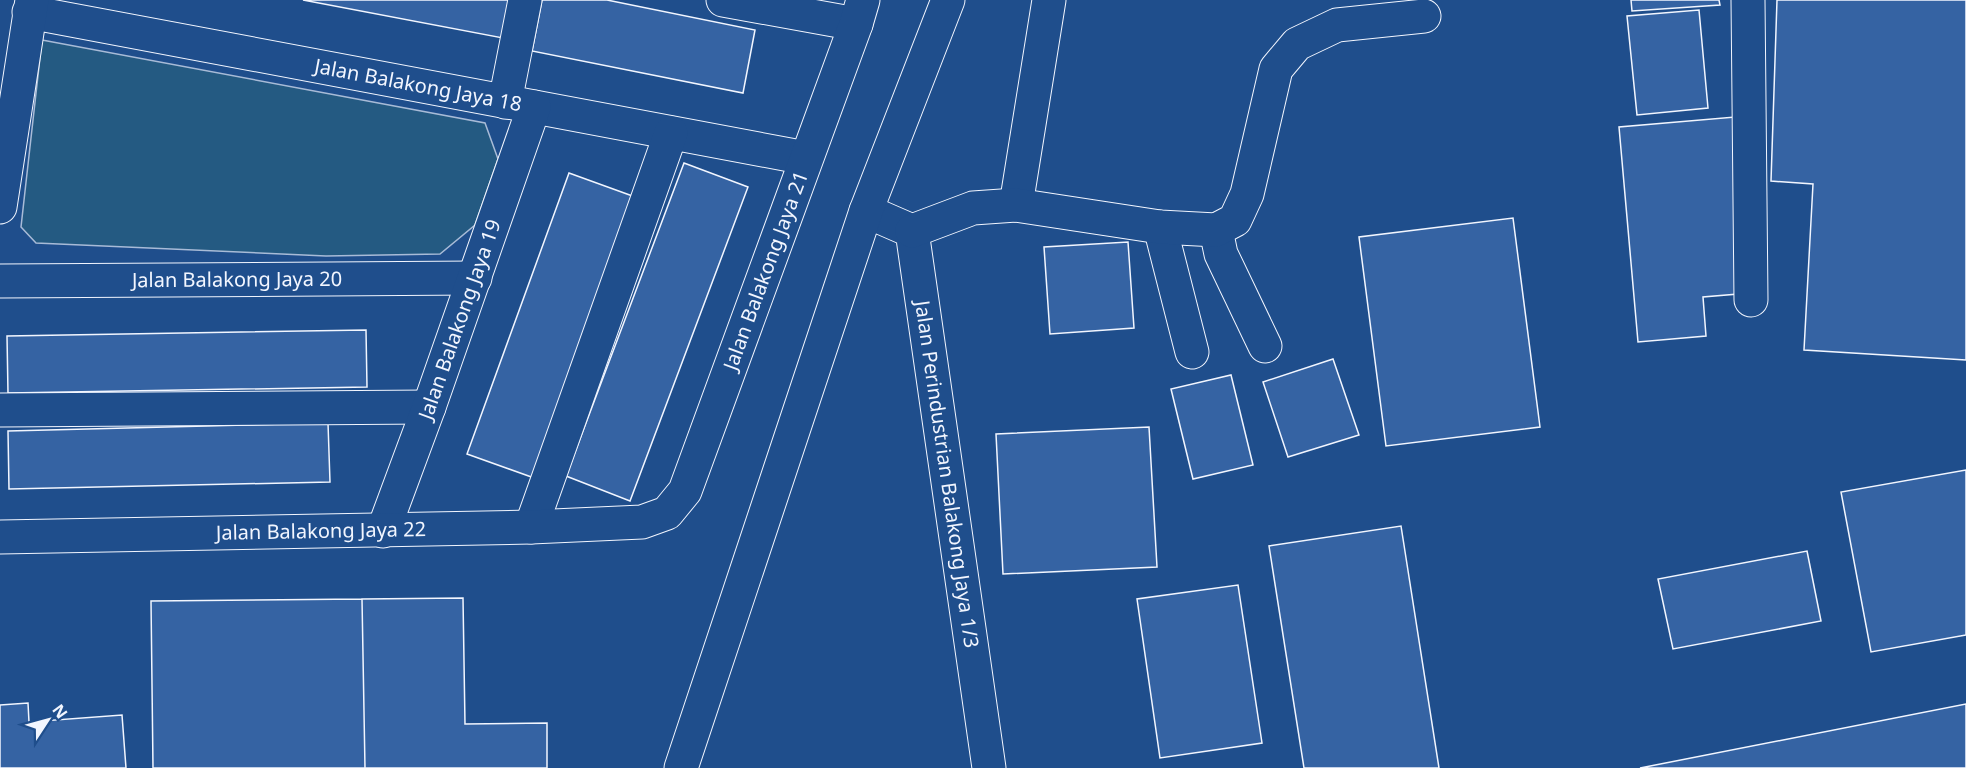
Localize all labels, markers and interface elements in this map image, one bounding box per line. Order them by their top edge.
street label: Jalan Balakong Jaya 18 [310,52,524,117]
street label: Jalan Balakong Jaya 21 [716,167,814,376]
street label: Jalan Balakong Jaya 19 [411,216,507,425]
street label: Jalan Balakong Jaya 20 [130,265,342,293]
street label: Jalan Perindustrian Balakong Jaya 1/3 [909,297,986,650]
street label: Jalan Balakong Jaya 22 [214,515,426,546]
north arrow [18,690,78,750]
text: N [47,699,73,723]

